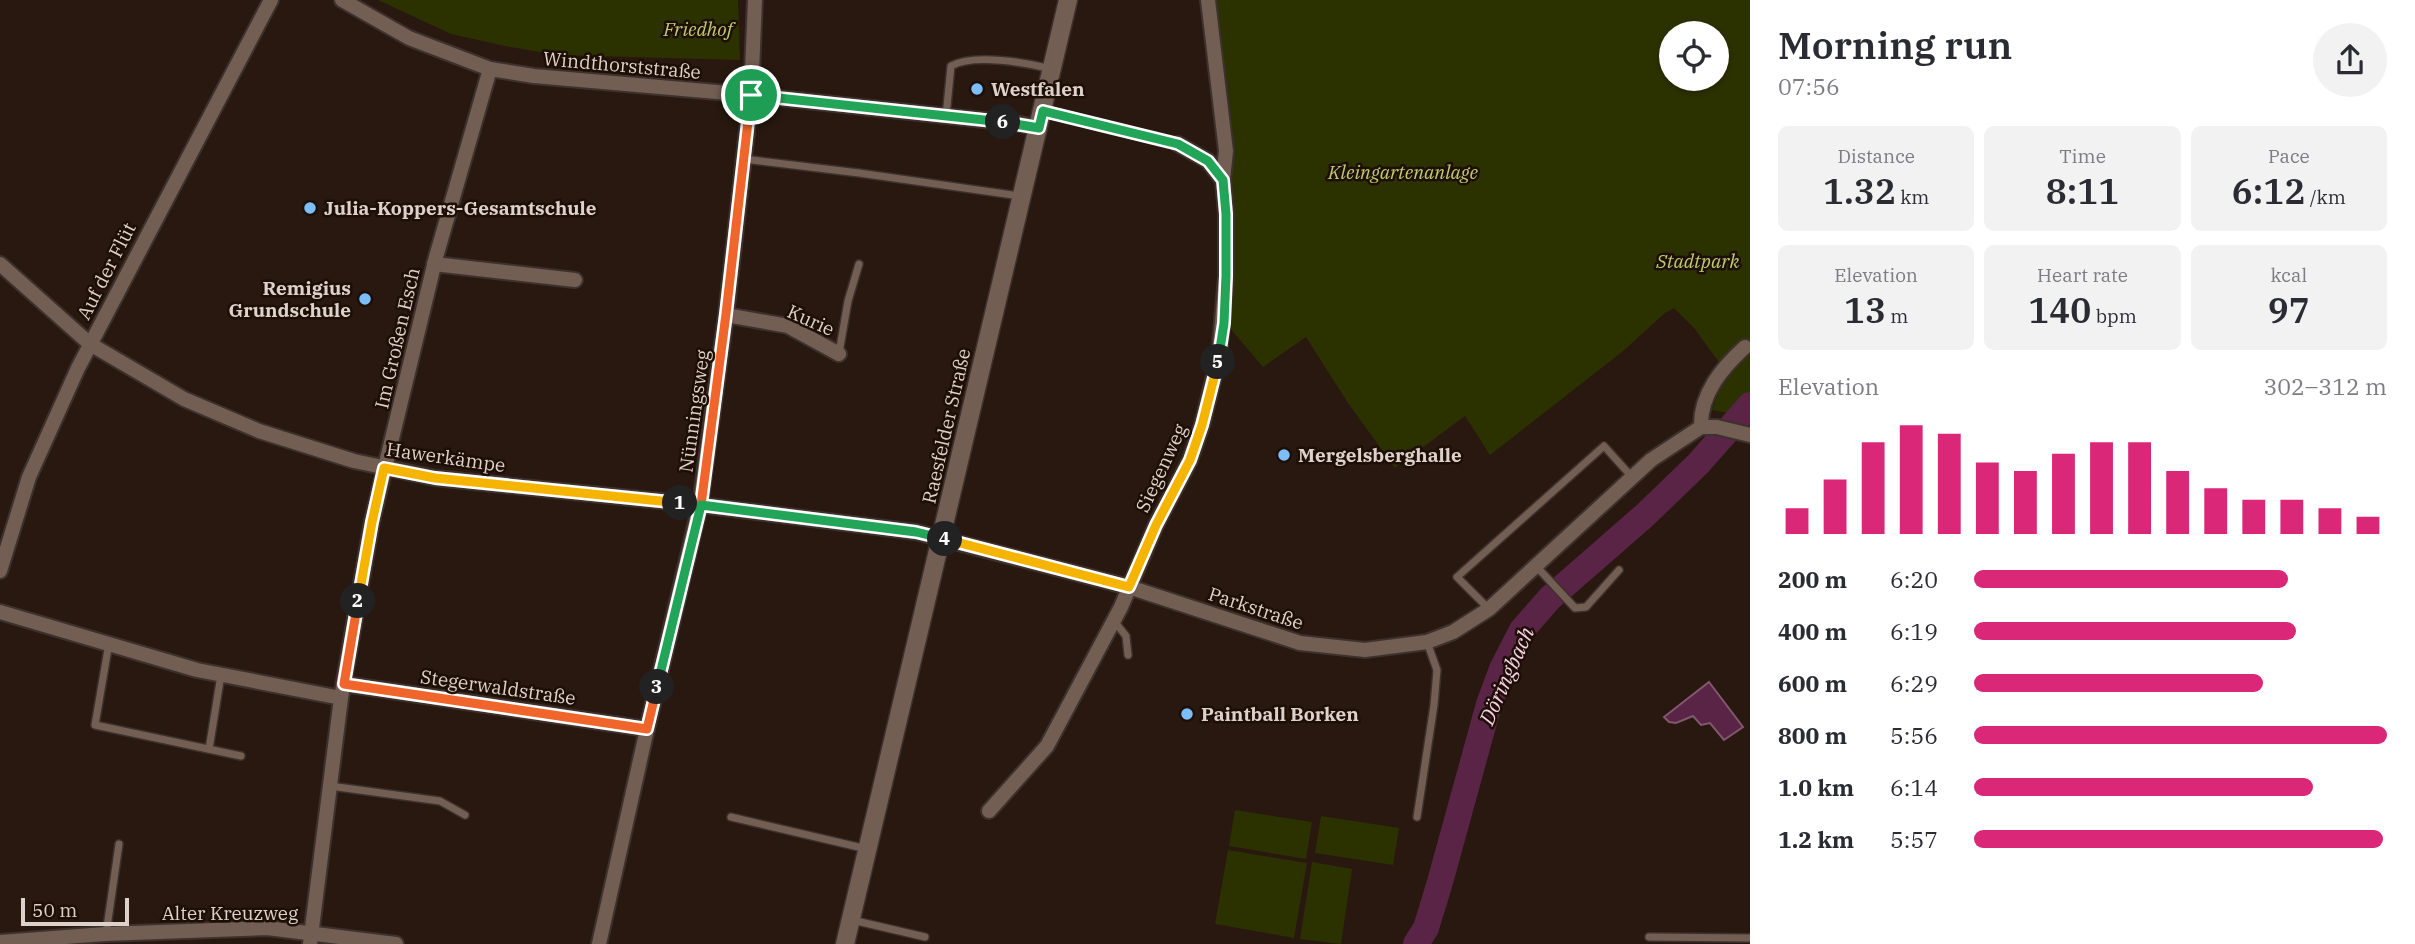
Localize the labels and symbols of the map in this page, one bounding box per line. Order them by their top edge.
park label: Friedhof [663,17,736,41]
street label: Windthorststraße [542,46,702,84]
pin [721,65,781,125]
place label: Westfalen [991,77,1085,101]
marker: Westfalen [969,81,985,97]
pin: 6 [986,104,1020,140]
park label: Kleingartenanlage [1327,160,1478,184]
place label: Julia-Koppers-Gesamtschule [324,196,597,220]
marker: Julia-Koppers-Gesamtschule [302,200,318,216]
street label: Auf der Flüt [71,218,141,324]
park label: Stadtpark [1655,249,1741,273]
street label: Im Großen Esch [369,265,425,411]
place label: Remigius Grundschule [228,276,351,322]
marker: Remigius Grundschule [357,291,373,307]
street label: Kurie [784,299,838,341]
pin: 5 [1200,344,1236,380]
street label: Raesfelder Straße [916,346,976,506]
street label: Nünningsweg [674,347,715,474]
street label: Siegenweg [1130,419,1192,516]
street label: Hawerkämpe [385,437,507,477]
place label: Mergelsberghalle [1298,443,1462,467]
marker: Mergelsberghalle [1276,447,1292,463]
pin: 1 [662,486,698,520]
pin: 4 [928,522,962,556]
street label: Parkstraße [1205,581,1307,635]
pin: 2 [340,584,376,618]
water label: Döringbach [1472,622,1540,730]
street label: Stegerwaldstraße [419,664,577,710]
pin: 3 [640,670,674,704]
place label: Paintball Borken [1201,702,1359,726]
marker: Paintball Borken [1179,706,1195,722]
scale bar [21,895,130,927]
street label: Alter Kreuzweg [162,901,299,925]

